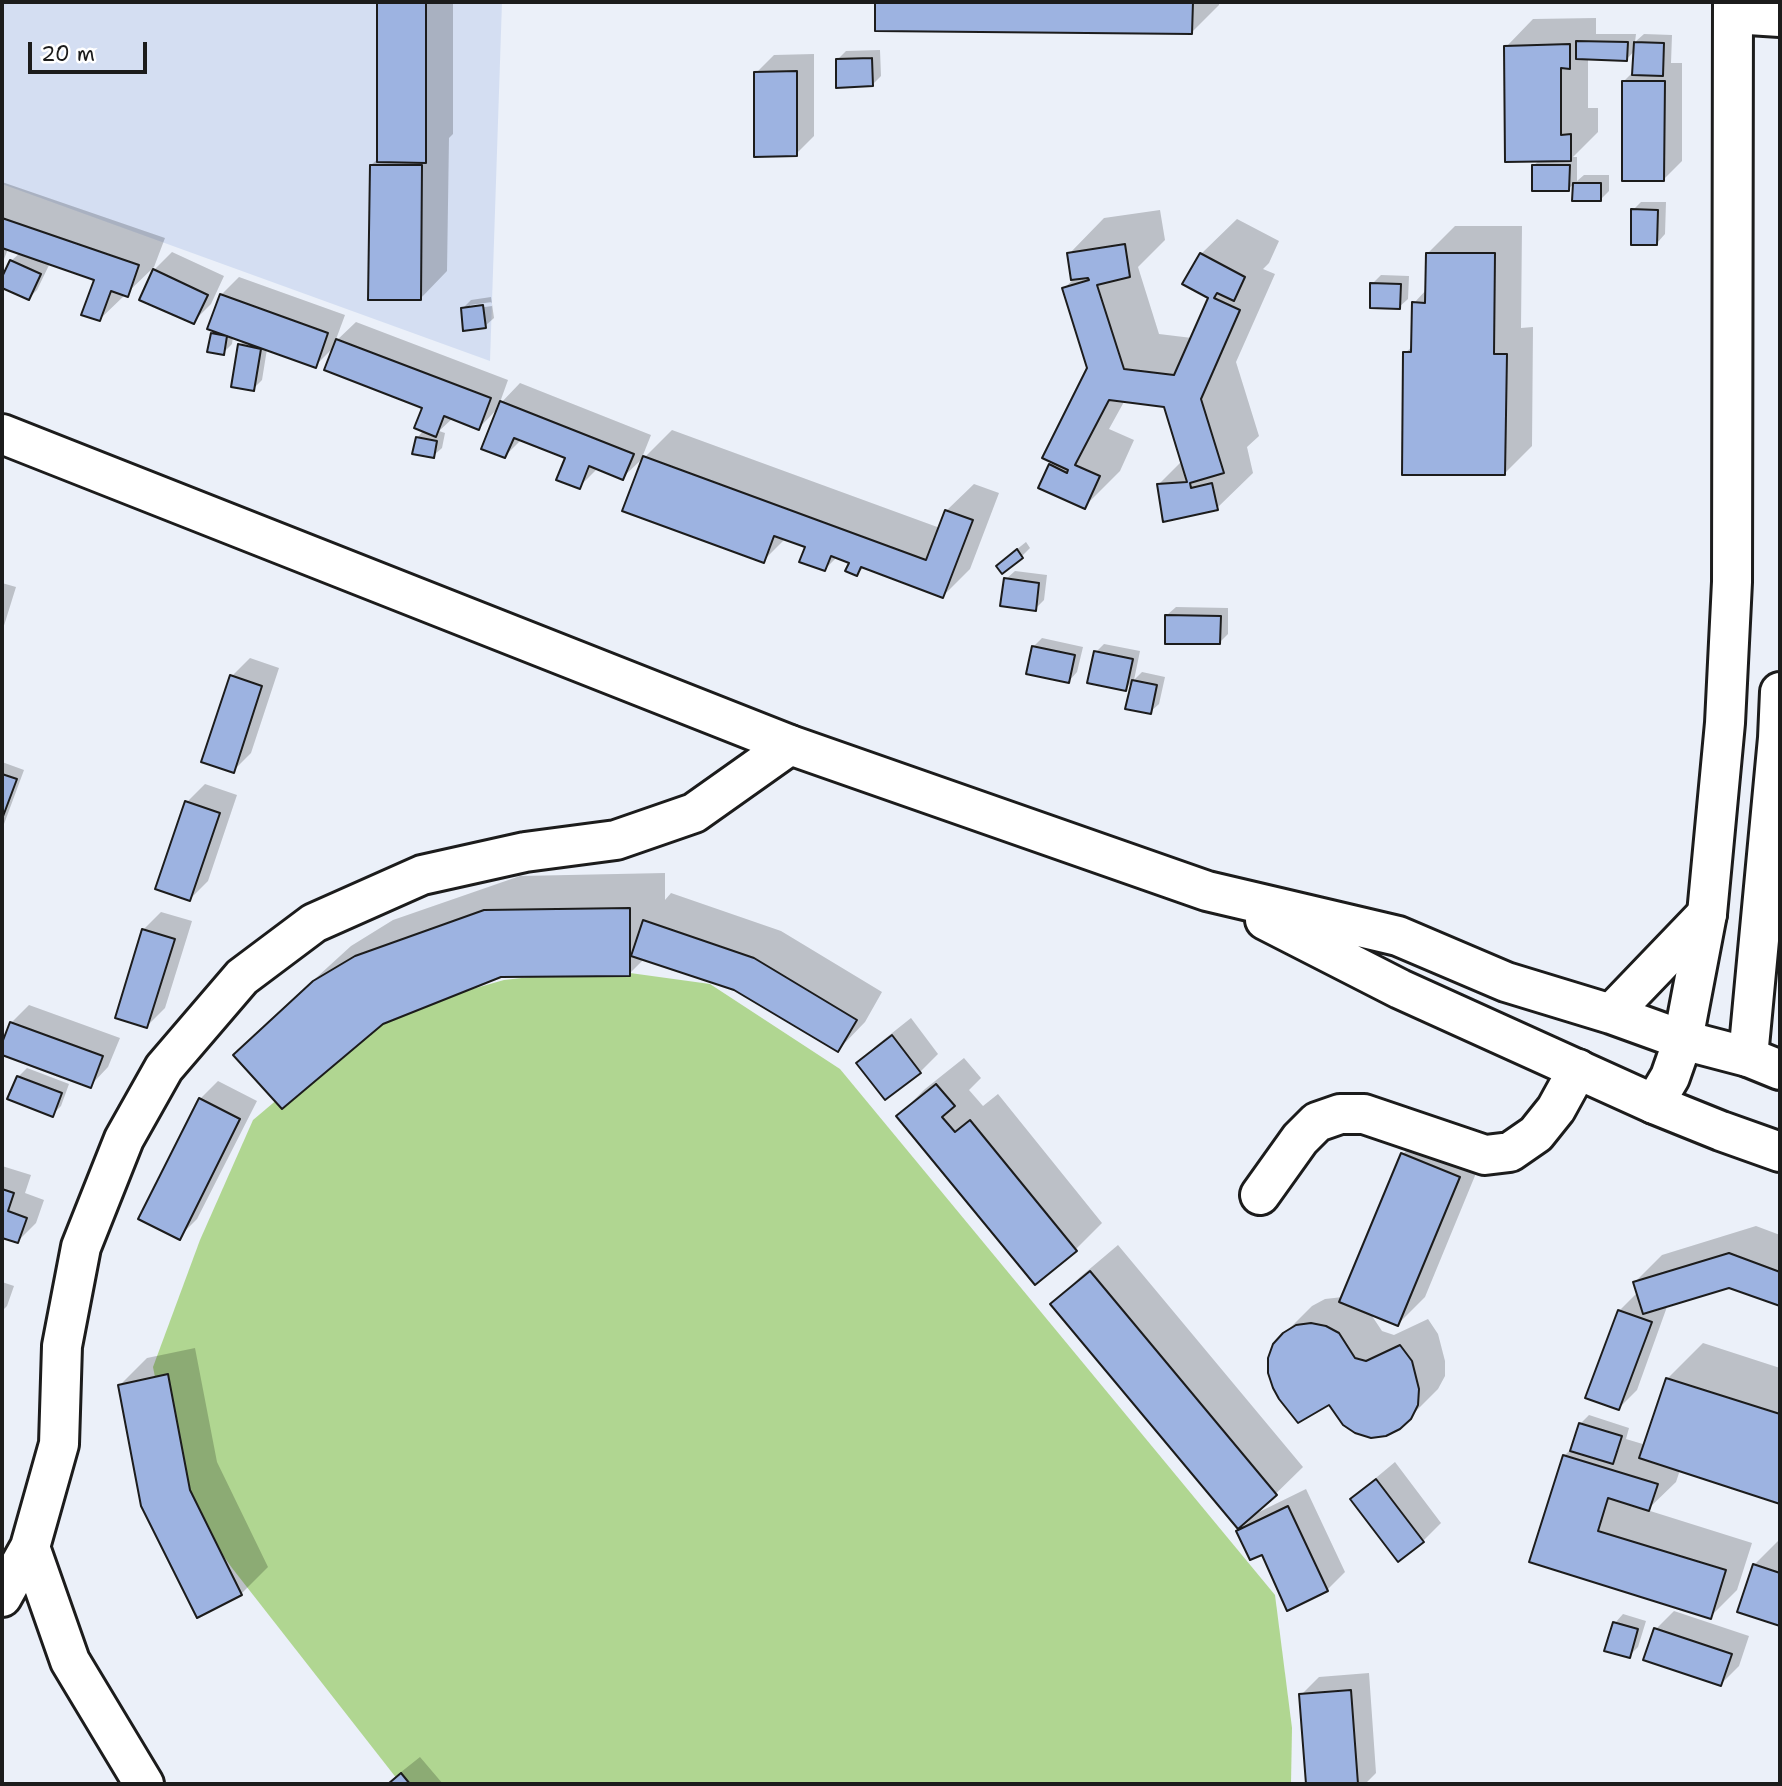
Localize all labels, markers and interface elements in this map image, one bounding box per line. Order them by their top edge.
scale bar [32,28,150,72]
text: 20 m [41,40,95,68]

